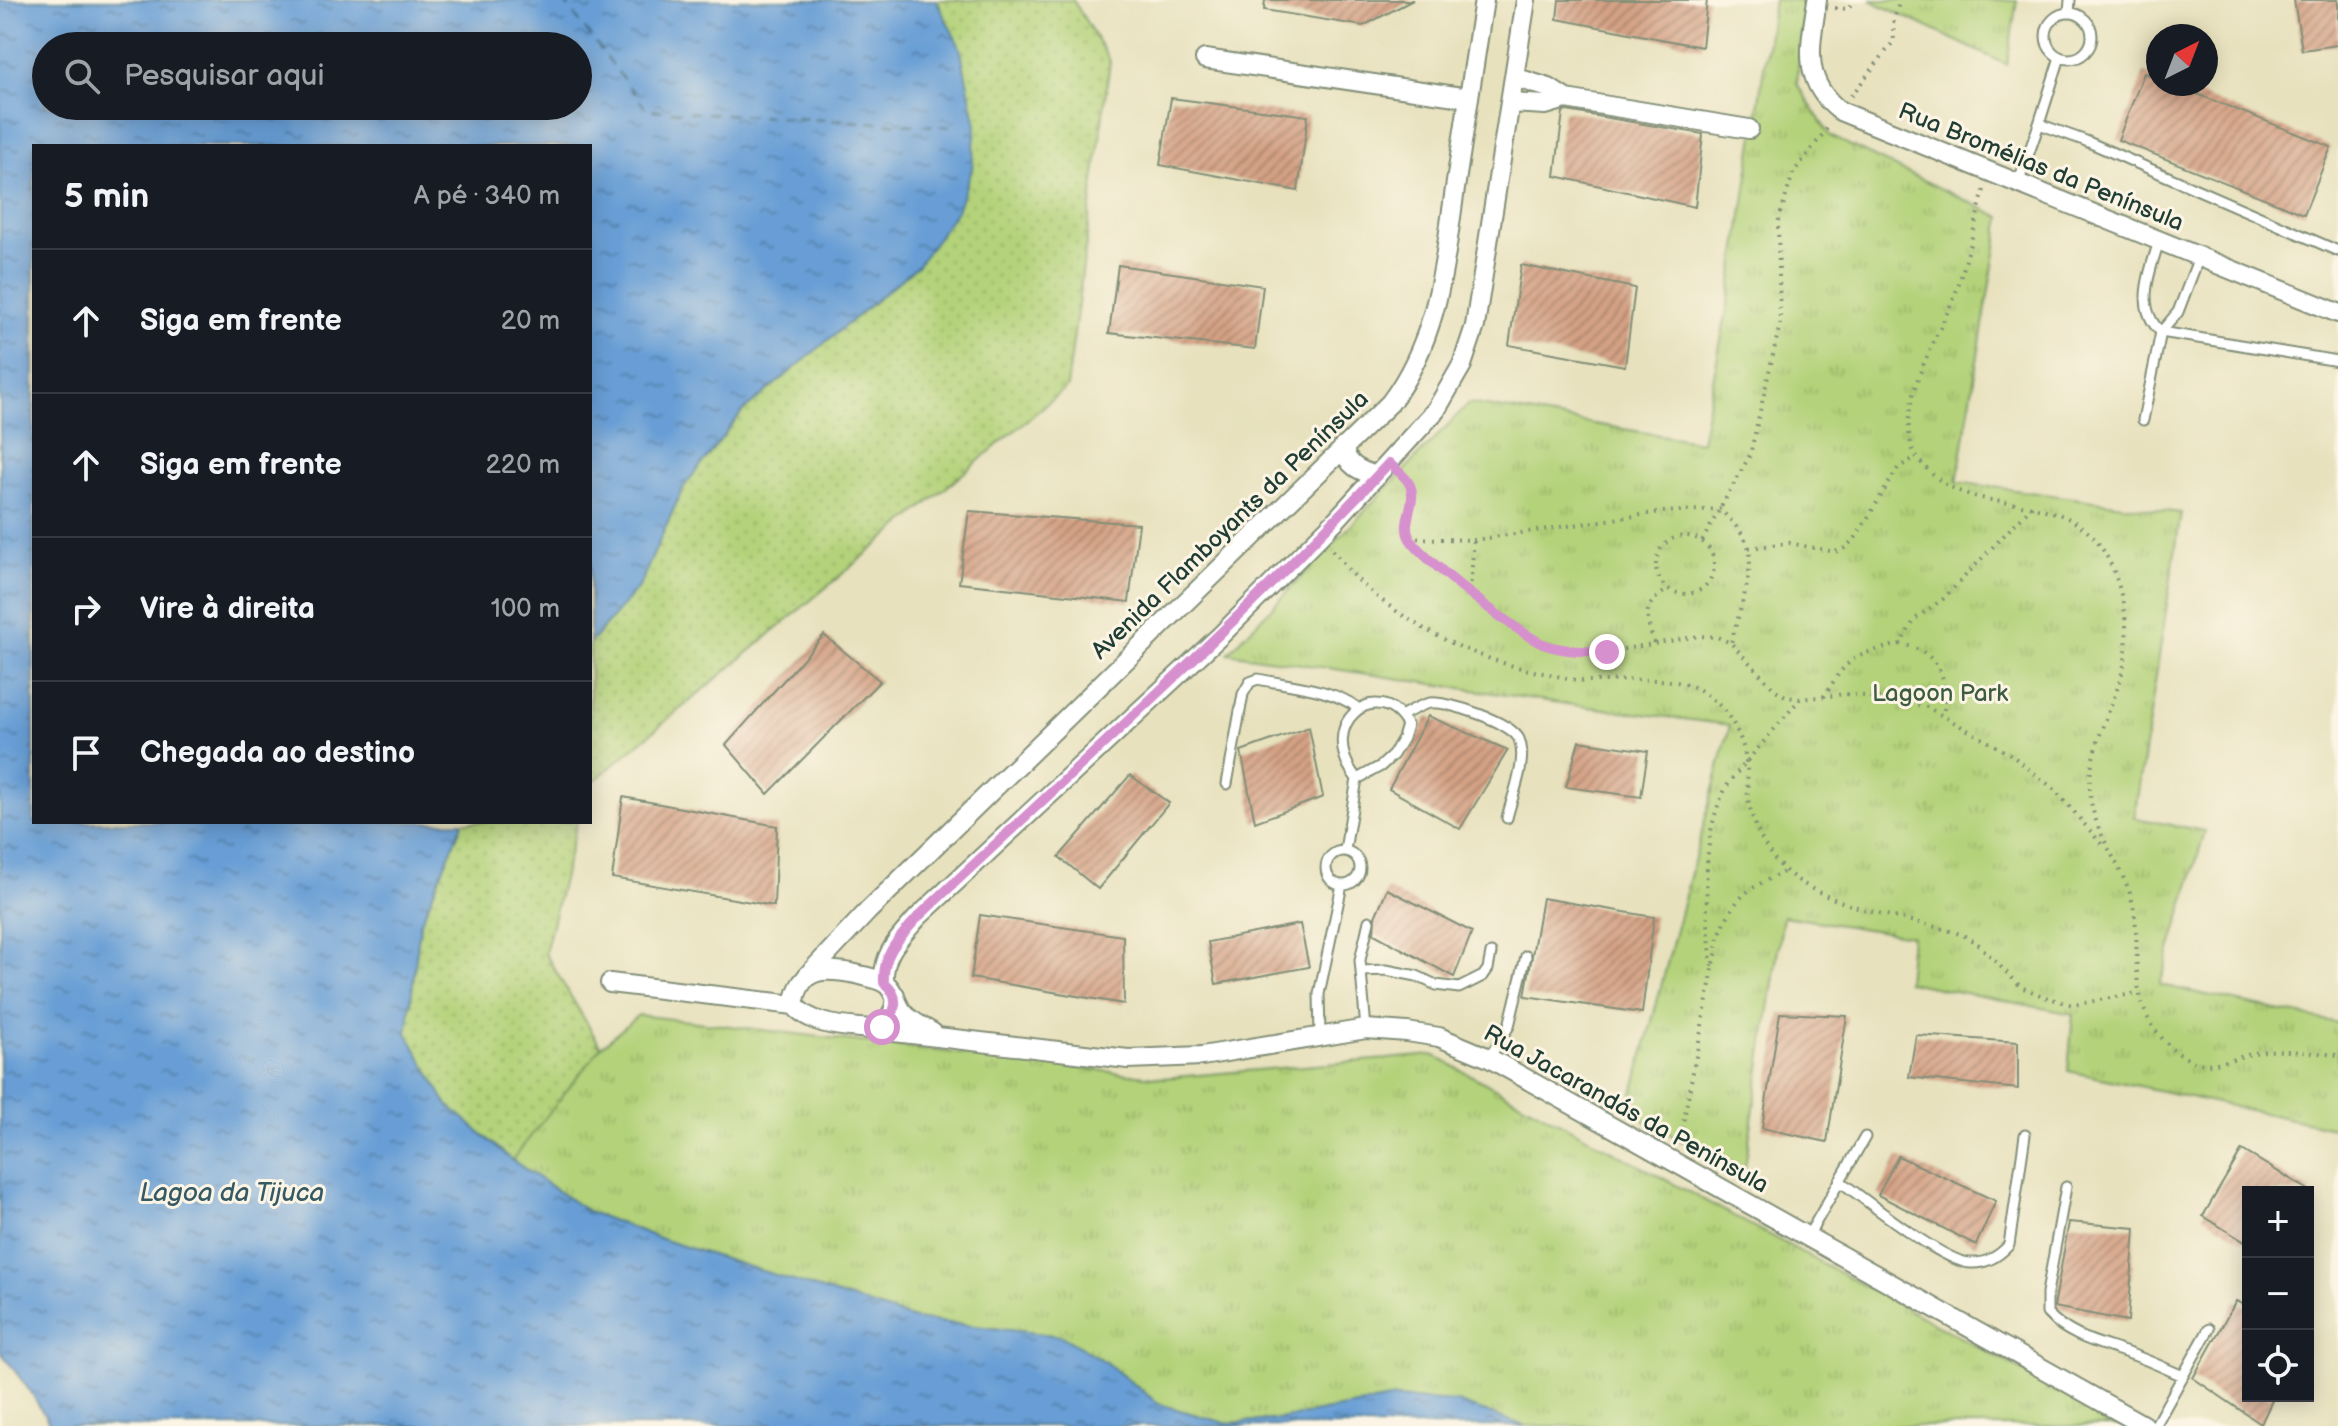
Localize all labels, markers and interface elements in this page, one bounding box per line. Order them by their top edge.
north arrow [2146,24,2218,96]
search box [32,32,592,120]
icon: search [60,54,104,98]
text: Pesquisar aqui [124,58,325,94]
street label: Rua Bromélias da Península [1894,96,2188,238]
text: 5 min [64,176,149,217]
text: A pé · 340 m [414,181,560,212]
icon: ahead [64,299,108,343]
text: Siga em frente [140,303,342,339]
text: 20 m [501,306,560,337]
street label: Avenida Flamboyants da Península [1085,385,1375,665]
icon: ahead [64,443,108,487]
text: Siga em frente [140,447,342,483]
text: 220 m [486,450,560,481]
icon: right [64,587,108,631]
text: Vire à direita [140,591,315,627]
text: 100 m [491,594,560,625]
route end [1589,634,1625,670]
park label: Lagoon Park [1872,679,2008,708]
icon: arrive [64,731,108,775]
text: Chegada ao destino [140,735,415,771]
route start [864,1009,900,1045]
street label: Rua Jacarandás da Península [1479,1018,1773,1200]
water label: Lagoa da Tijuca [140,1178,324,1209]
map controls [2242,1186,2314,1402]
button: + [2242,1186,2314,1258]
button: − [2242,1258,2314,1330]
button: locate [2242,1330,2314,1402]

